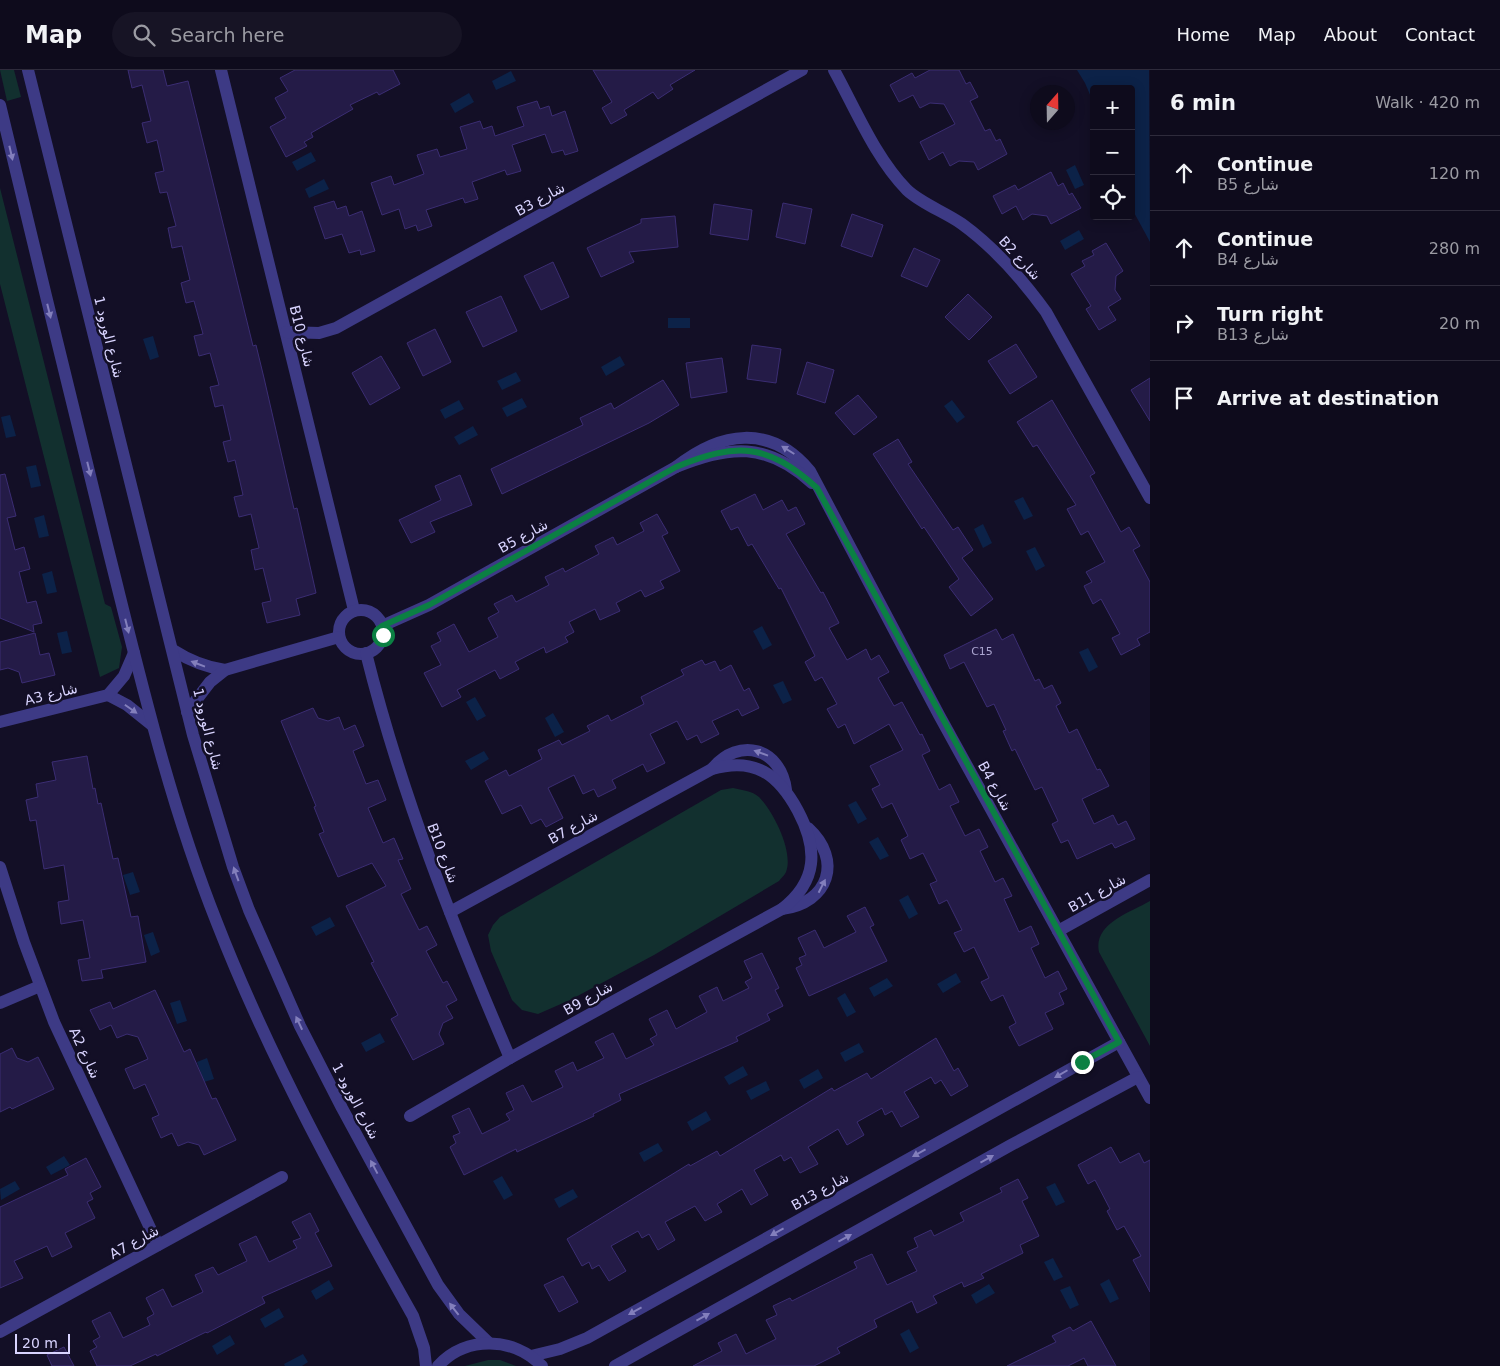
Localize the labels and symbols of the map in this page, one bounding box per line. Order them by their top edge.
north arrow [1030,85,1075,130]
one-way arrow [7,145,15,160]
street label: B3 شارع [512,179,568,220]
street label: B2 شارع [995,233,1044,284]
street label: شارع الورود 1 [90,294,127,380]
one-way arrow [46,303,54,318]
street label: B10 شارع [286,304,317,369]
one-way arrow [781,446,794,455]
one-way arrow [85,461,93,476]
street label: B5 شارع [495,516,551,557]
one-way arrow [123,619,131,634]
route start [372,624,395,647]
house number: C15 [971,645,993,658]
one-way arrow [190,659,205,667]
street label: A3 شارع [23,680,79,709]
street label: شارع الورود 1 [189,686,226,772]
one-way arrow [124,704,138,714]
one-way arrow [753,749,768,757]
street label: B4 شارع [974,758,1015,814]
street label: B7 شارع [545,807,601,848]
street label: B10 شارع [423,821,462,886]
one-way arrow [232,866,240,881]
street label: B11 شارع [1066,871,1129,916]
one-way arrow [818,879,826,893]
street label: B9 شارع [560,978,616,1019]
one-way arrow [295,1016,303,1030]
street label: A2 شارع [65,1025,104,1081]
route end [1071,1051,1094,1074]
street label: شارع الورود 1 [328,1060,383,1142]
one-way arrow [1053,1070,1068,1078]
one-way arrow [912,1149,926,1158]
one-way arrow [980,1154,994,1163]
one-way arrow [370,1160,378,1175]
street label: B13 شارع [789,1169,852,1214]
street label: A7 شارع [106,1222,162,1263]
one-way arrow [770,1228,784,1237]
one-way arrow [838,1233,852,1242]
one-way arrow [449,1302,460,1315]
one-way arrow [628,1307,642,1316]
one-way arrow [696,1312,710,1321]
scale bar [15,1331,70,1354]

